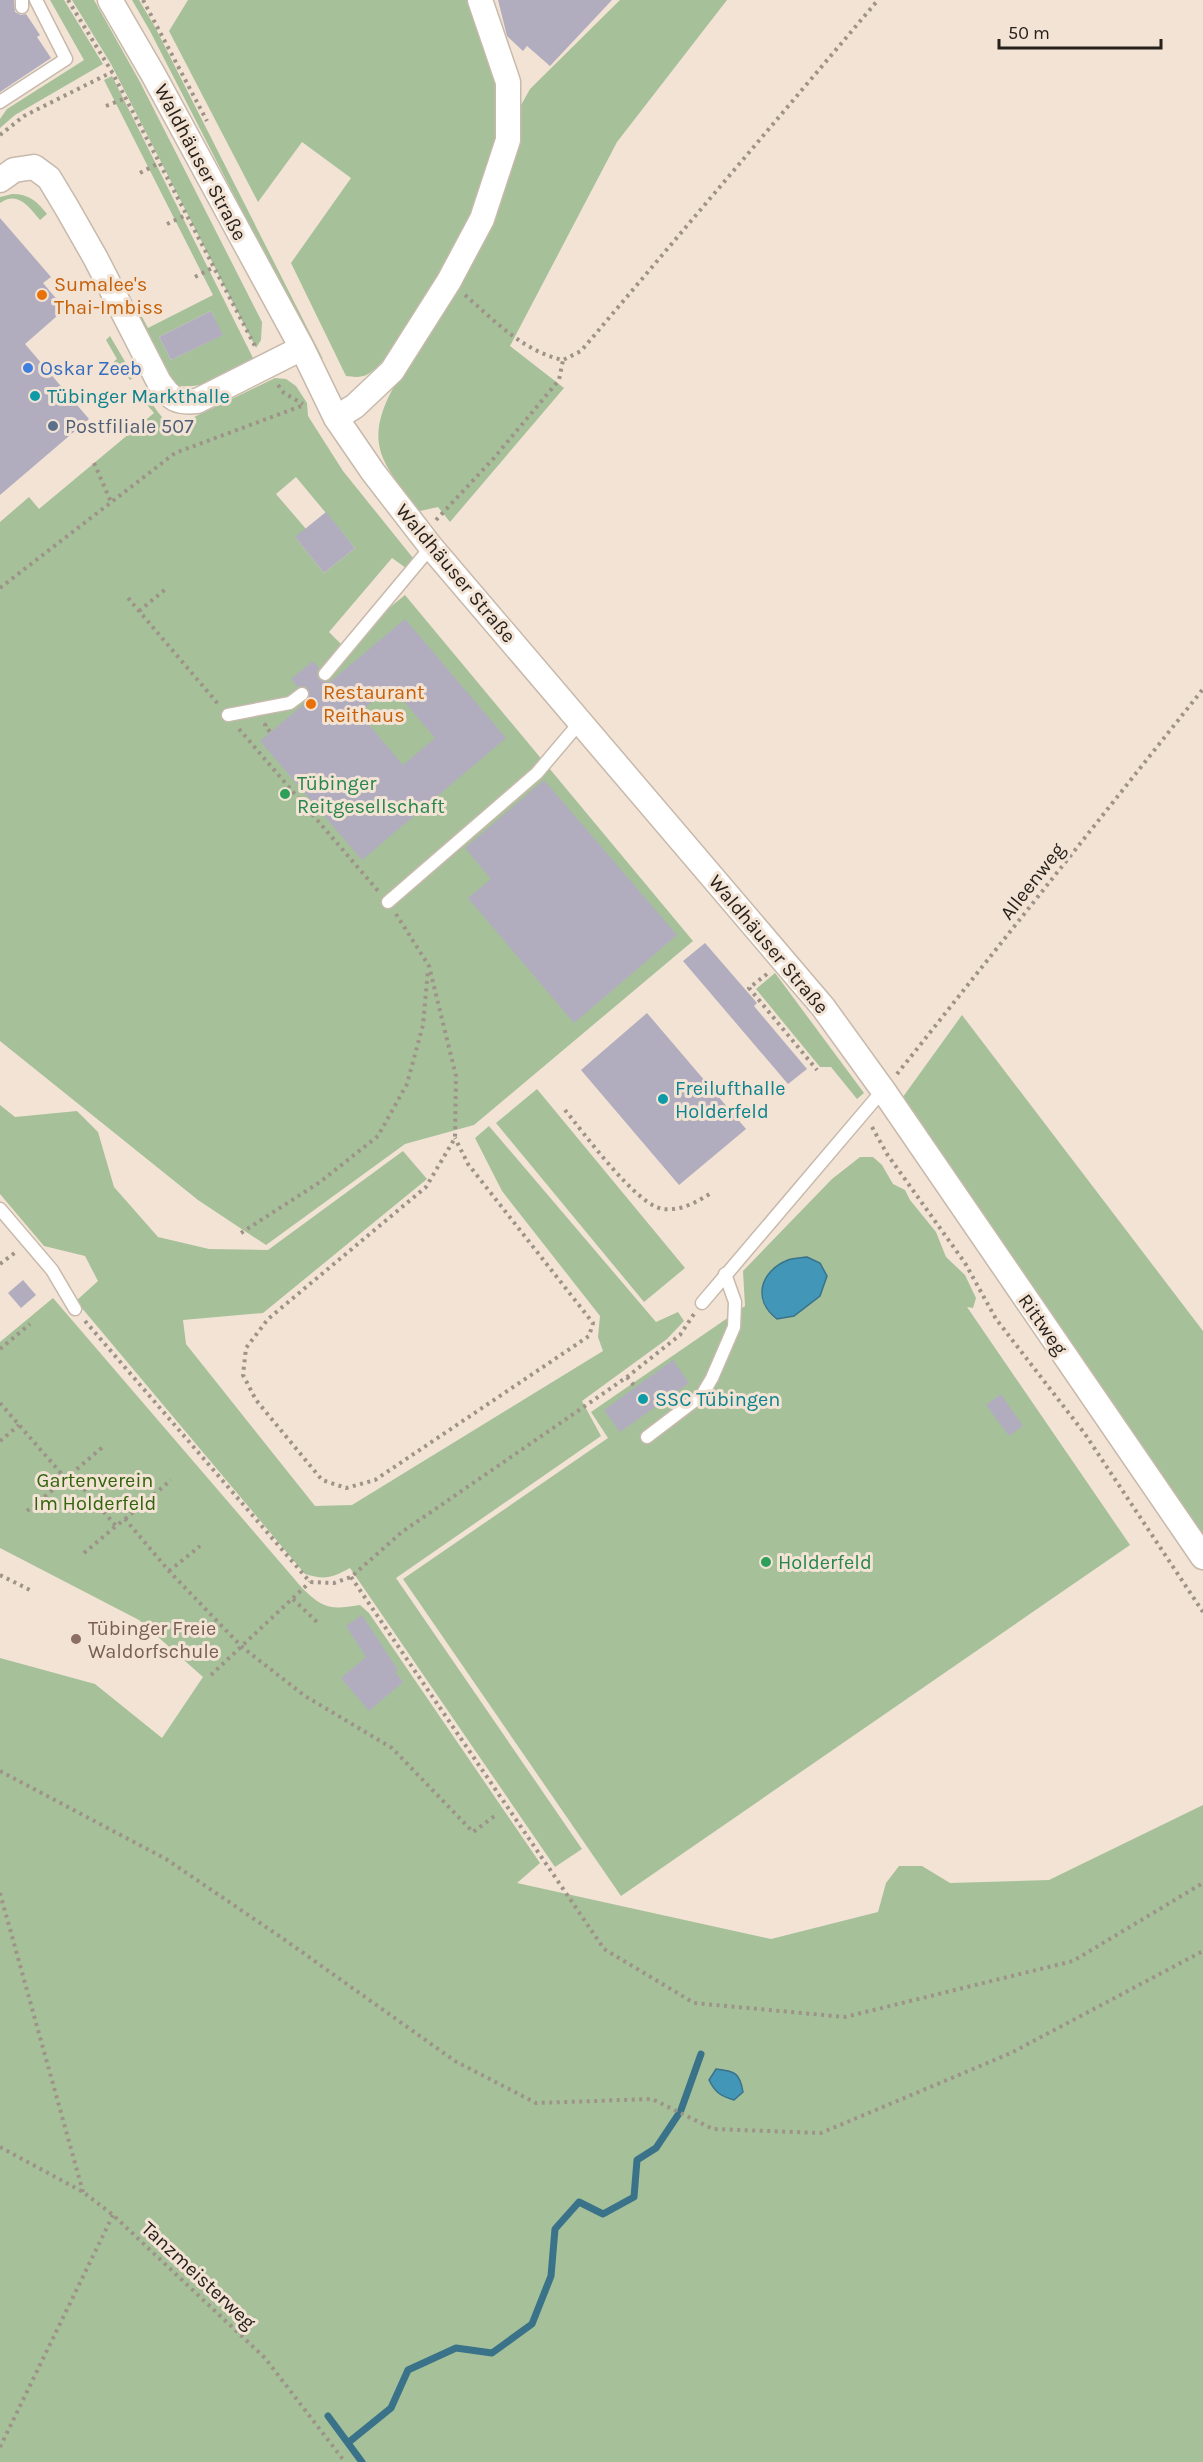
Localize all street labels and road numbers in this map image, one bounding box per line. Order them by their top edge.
street label: Waldhäuser Straße [150,80,252,244]
street label: Waldhäuser Straße [391,499,520,647]
street label: Alleenweg [995,838,1070,924]
street label: Waldhäuser Straße [704,870,833,1018]
street label: Rittweg [1013,1289,1072,1359]
street label: Tanzmeisterweg [137,2217,260,2334]

